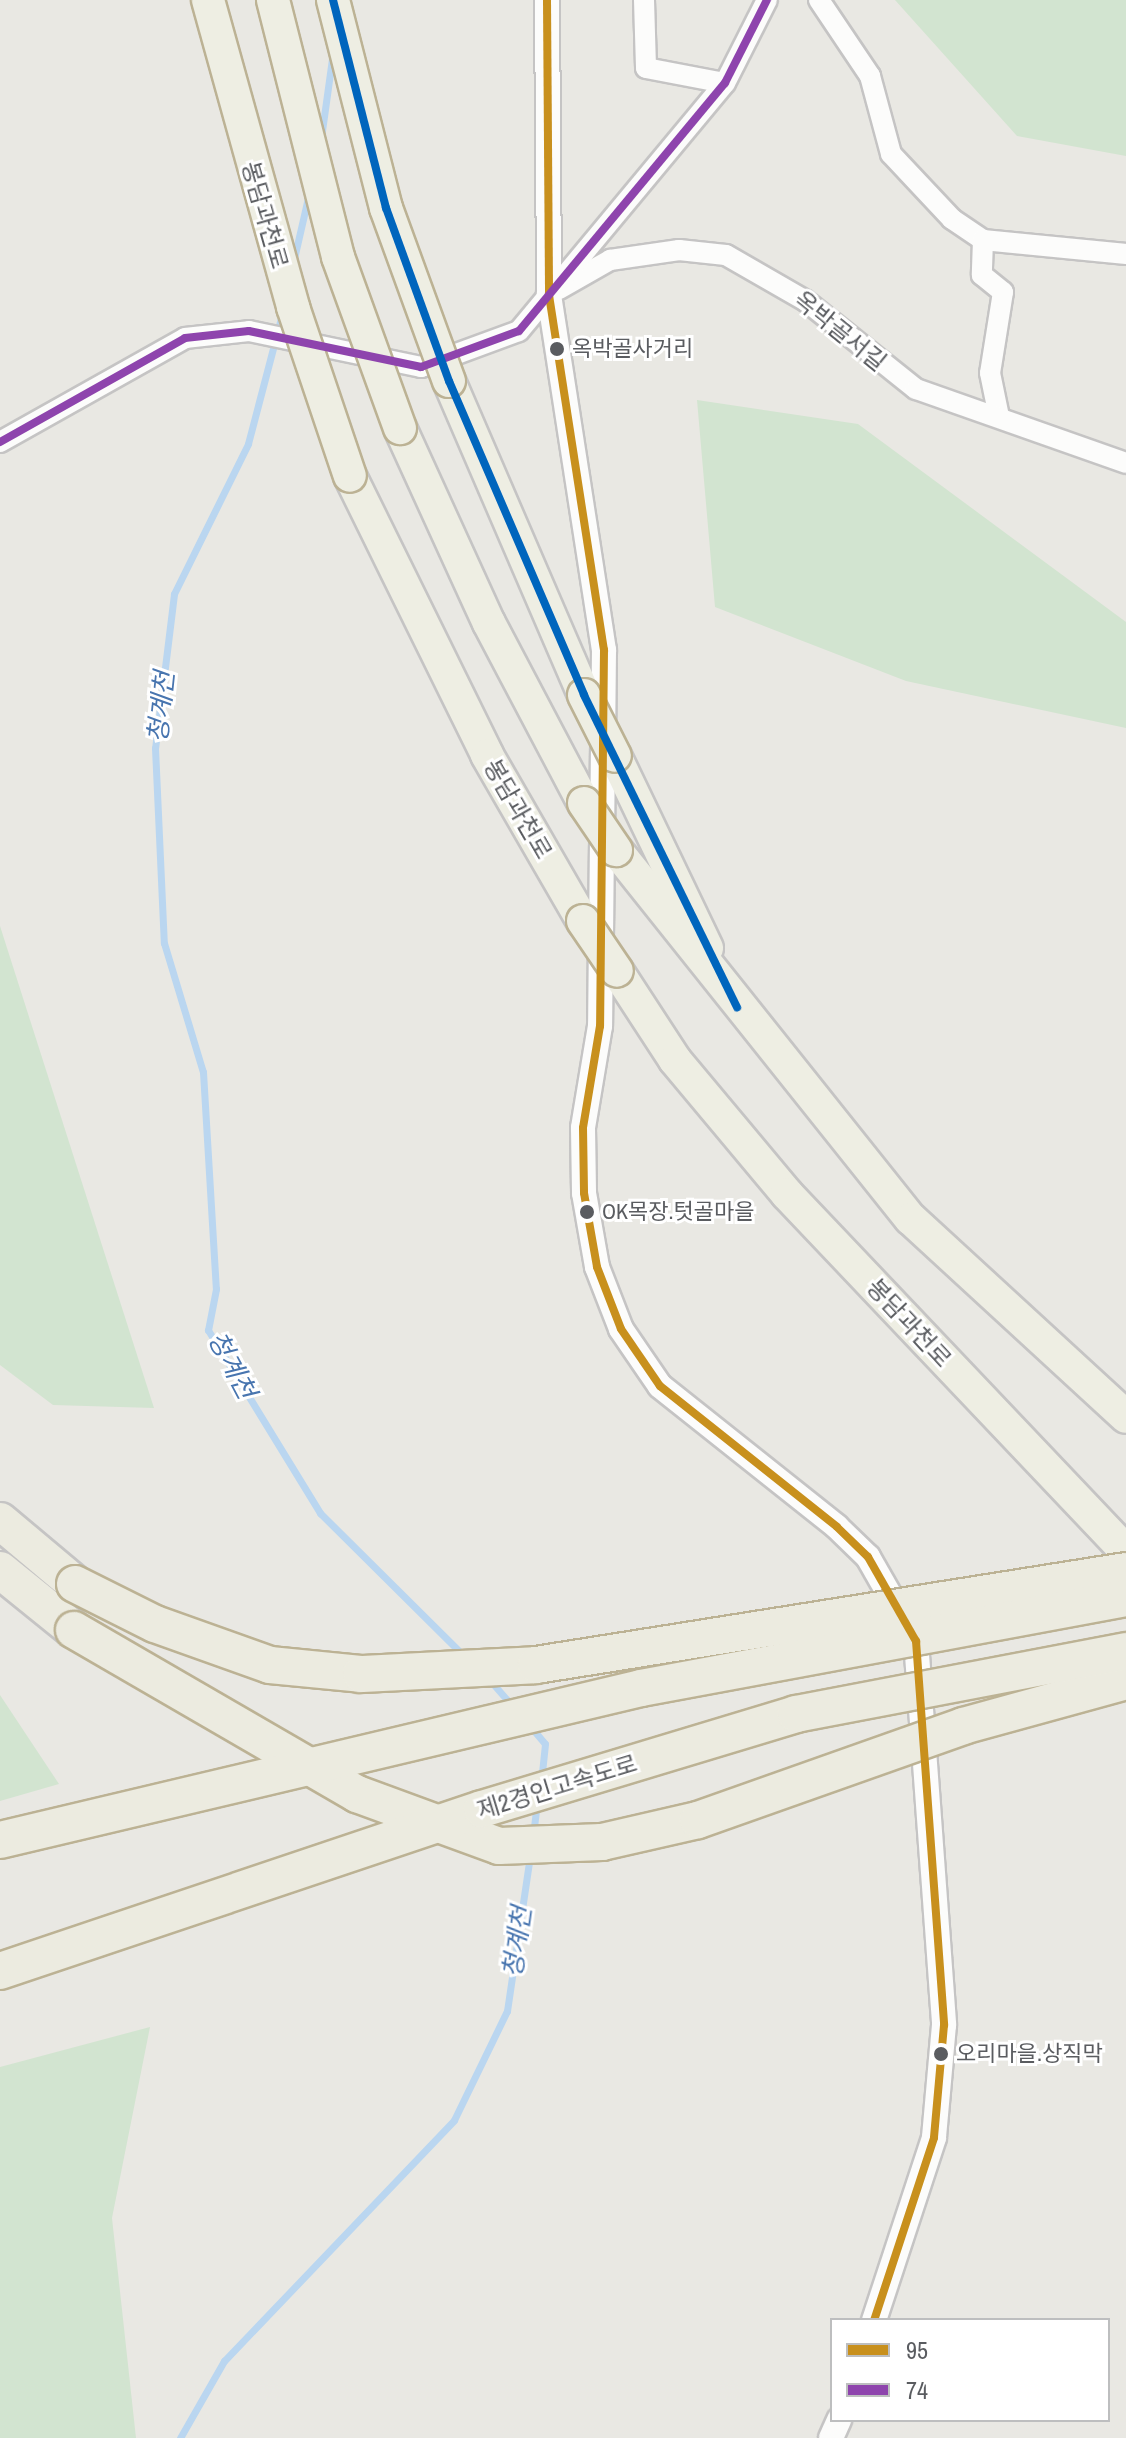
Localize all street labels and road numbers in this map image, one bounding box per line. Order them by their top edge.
street label: 봉담과천로 [236,158,294,272]
street label: 옥박골서길 [788,285,892,377]
street label: 봉담과천로 [478,754,558,864]
street label: 봉담과천로 [861,1273,957,1373]
street label: 제2경인고속도로 [474,1749,640,1825]

